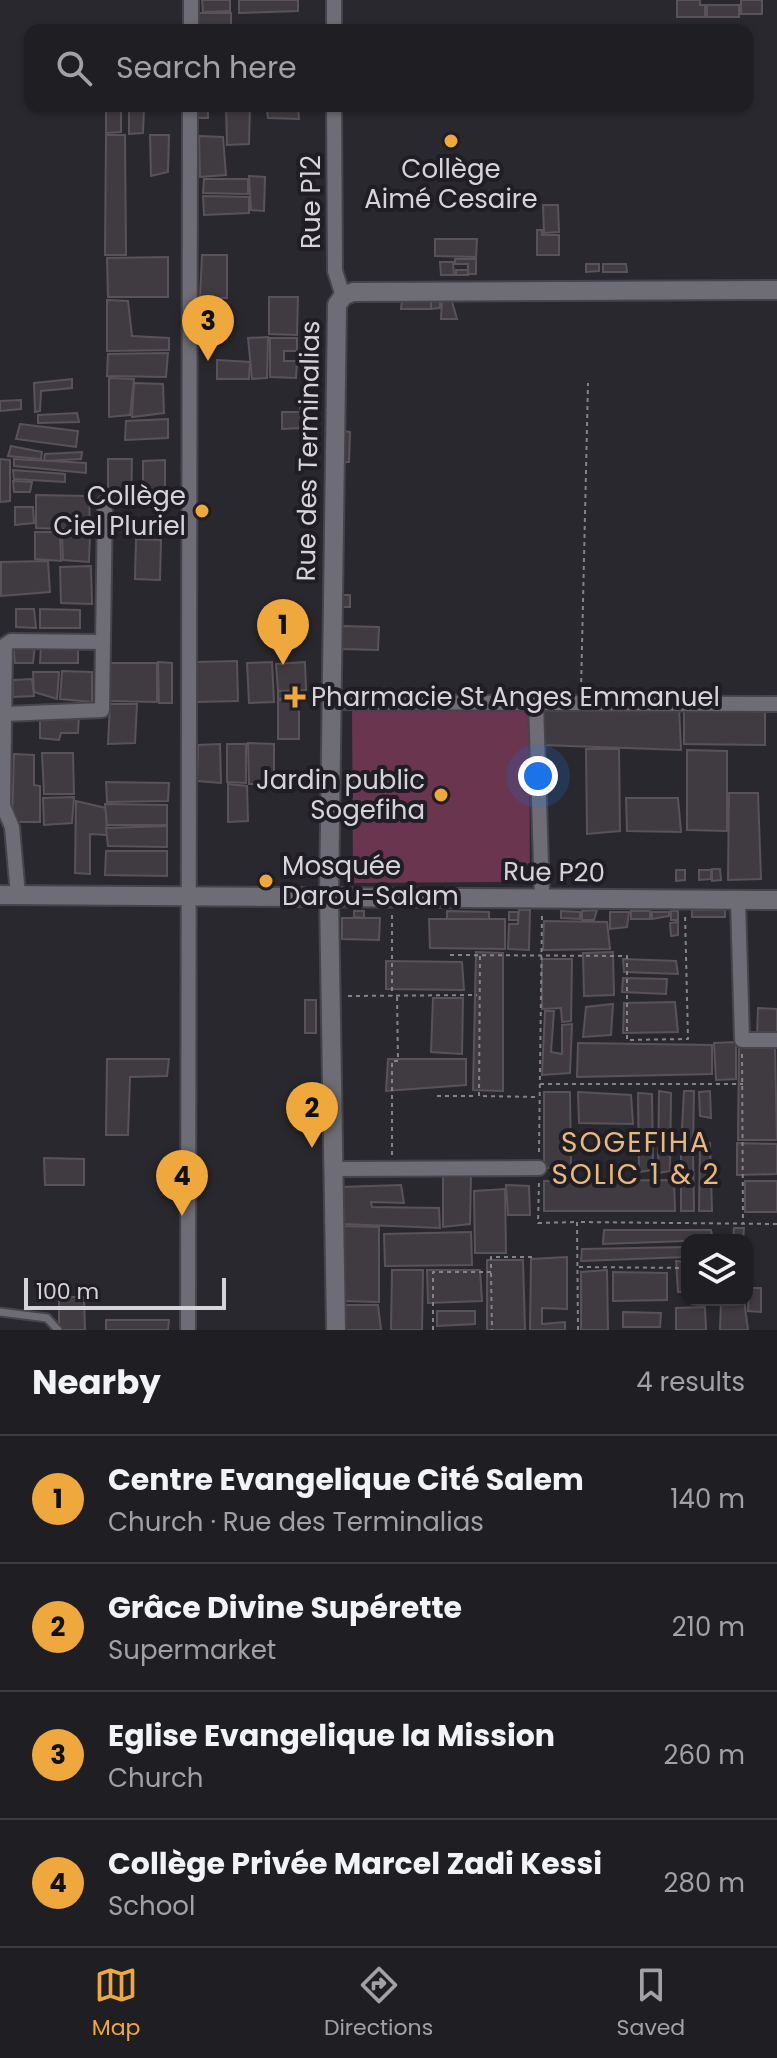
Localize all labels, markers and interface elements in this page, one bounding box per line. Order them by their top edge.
search box [24,24,753,112]
icon: search [52,46,96,90]
text: Search here [116,46,297,89]
marker: Collège Aimé Cesaire [442,132,460,150]
place label: Collège Aimé Cesaire [364,151,538,217]
street label: Rue P12 [293,155,329,249]
pin: 3 [182,295,234,361]
street label: Rue des Terminalias [288,320,328,582]
place label: Collège Ciel Pluriel [53,478,186,544]
marker: Collège Ciel Pluriel [193,502,211,520]
pin: 1 [257,599,309,665]
place label: Pharmacie St Anges Emmanuel [311,679,720,715]
marker: Pharmacie St Anges Emmanuel [286,688,304,706]
your location [518,756,558,796]
place label: Jardin public Sogefiha [256,762,425,828]
marker: Jardin public Sogefiha [432,786,450,804]
place label: Mosquée Darou-Salam [282,848,459,914]
street label: Rue P20 [503,853,605,891]
marker: Mosquée Darou-Salam [257,872,275,890]
pin: 2 [286,1082,338,1148]
district label: SOGEFIHA SOLIC 1 & 2 [551,1123,721,1194]
pin: 4 [156,1150,208,1216]
map controls [681,1234,753,1306]
button: layers [681,1234,753,1306]
scale bar [24,1274,226,1310]
text: 100 m [36,1276,99,1307]
text: Nearby [32,1358,161,1406]
text: 4 results [636,1364,745,1400]
text: Centre Evangelique Cité Salem [108,1458,584,1501]
text: 1 [53,1481,63,1517]
text: 140 m [670,1481,745,1517]
text: Church · Rue des Terminalias [108,1504,484,1540]
text: Grâce Divine Supérette [108,1586,462,1629]
text: 2 [51,1609,65,1645]
text: 210 m [672,1609,745,1645]
text: Supermarket [108,1632,276,1668]
text: Eglise Evangelique la Mission [108,1714,555,1757]
text: 3 [50,1737,66,1773]
text: 260 m [663,1737,745,1773]
text: Church [108,1760,203,1796]
text: Collège Privée Marcel Zadi Kessi [108,1842,602,1885]
text: 4 [49,1865,67,1901]
text: 280 m [664,1865,745,1901]
text: School [108,1888,195,1924]
tab: Map [92,1963,140,2044]
tab: Directions [324,1963,433,2044]
tab: Saved [617,1963,685,2044]

